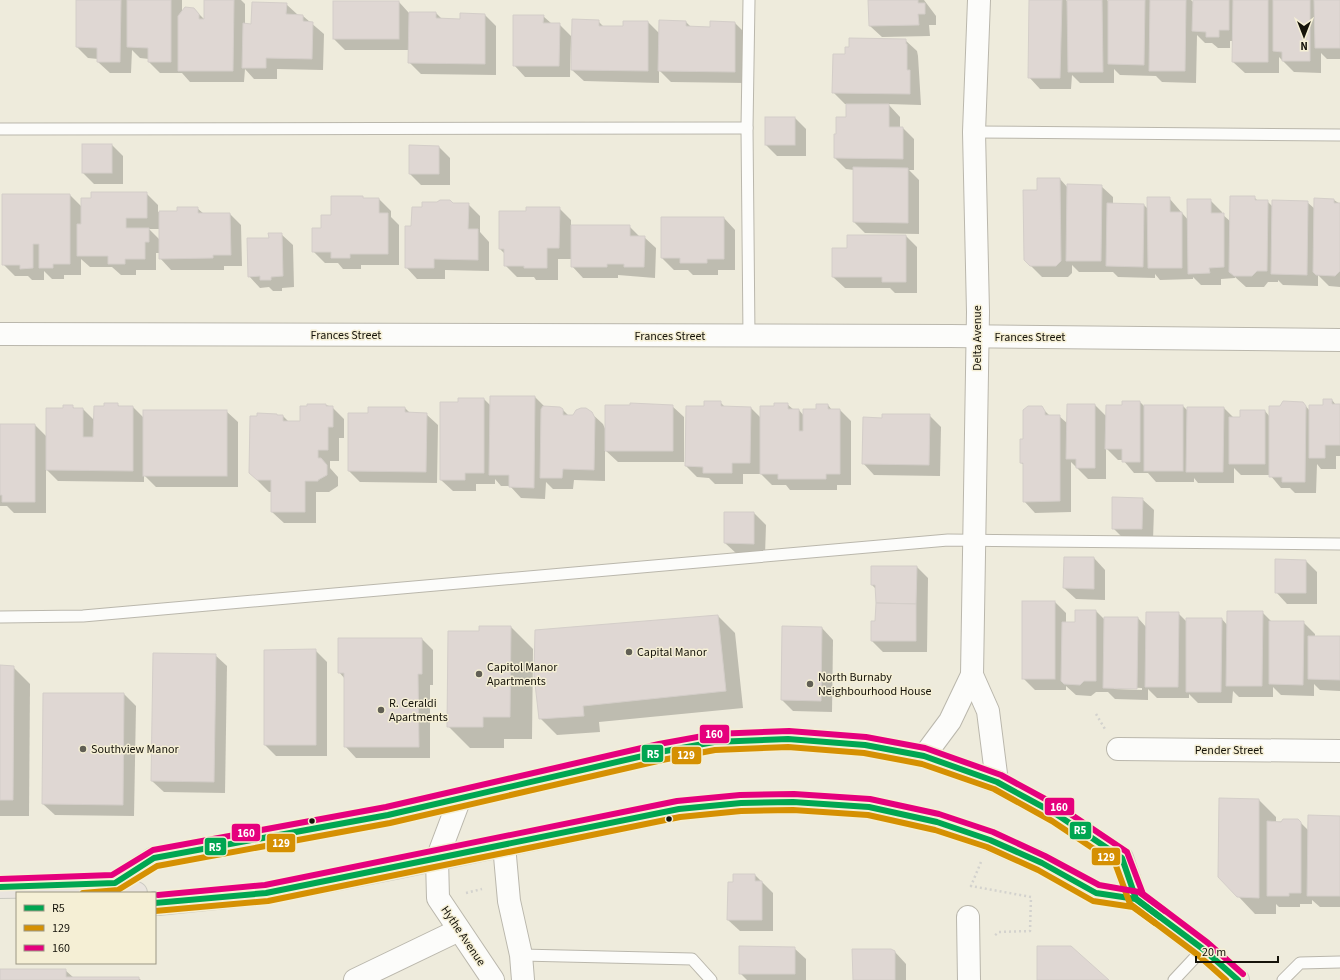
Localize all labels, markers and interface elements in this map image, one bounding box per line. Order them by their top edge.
north arrow [1284,16,1324,56]
text: N [1300,38,1308,53]
street label: Delta Avenue [969,305,986,371]
street label: Frances Street [311,327,381,344]
street label: Frances Street [635,328,705,345]
street label: Frances Street [995,329,1065,346]
place label: Capital Manor [637,644,708,661]
marker: Capital Manor [624,647,634,657]
place label: Capitol Manor Apartments [487,659,558,690]
marker: Capitol Manor Apartments [474,669,484,679]
place label: North Burnaby Neighbourhood House [818,669,932,700]
marker: North Burnaby Neighbourhood House [805,679,815,689]
place label: R. Ceraldi Apartments [389,695,448,726]
marker: R. Ceraldi Apartments [376,705,386,715]
line badge: 160 [699,724,730,744]
text: 160 [705,727,723,742]
place label: Southview Manor [91,741,179,758]
street label: Pender Street [1195,742,1263,759]
marker: Southview Manor [78,744,88,754]
line badge: R5 [641,744,664,763]
line badge: 129 [671,746,702,765]
text: R5 [647,747,659,762]
text: 129 [677,748,695,763]
line badge: 160 [1044,797,1075,816]
text: 160 [1050,800,1068,815]
unlabelled marker [664,814,674,824]
unlabelled marker [307,816,317,826]
line badge: R5 [1069,821,1092,840]
line badge: 160 [231,823,261,842]
text: R5 [1074,823,1086,838]
text: 160 [237,826,255,841]
line badge: 129 [266,833,296,853]
text: 129 [272,836,290,851]
line badge: R5 [204,837,227,856]
text: R5 [209,840,221,855]
line badge: 129 [1091,847,1121,866]
text: 129 [1097,850,1115,865]
legend [16,892,156,964]
text: R5 [52,900,65,917]
street label: Hythe Avenue [437,902,489,970]
text: 129 [52,920,70,937]
scale bar [1196,938,1278,964]
text: 160 [52,940,70,957]
text: 20 m [1202,944,1226,961]

